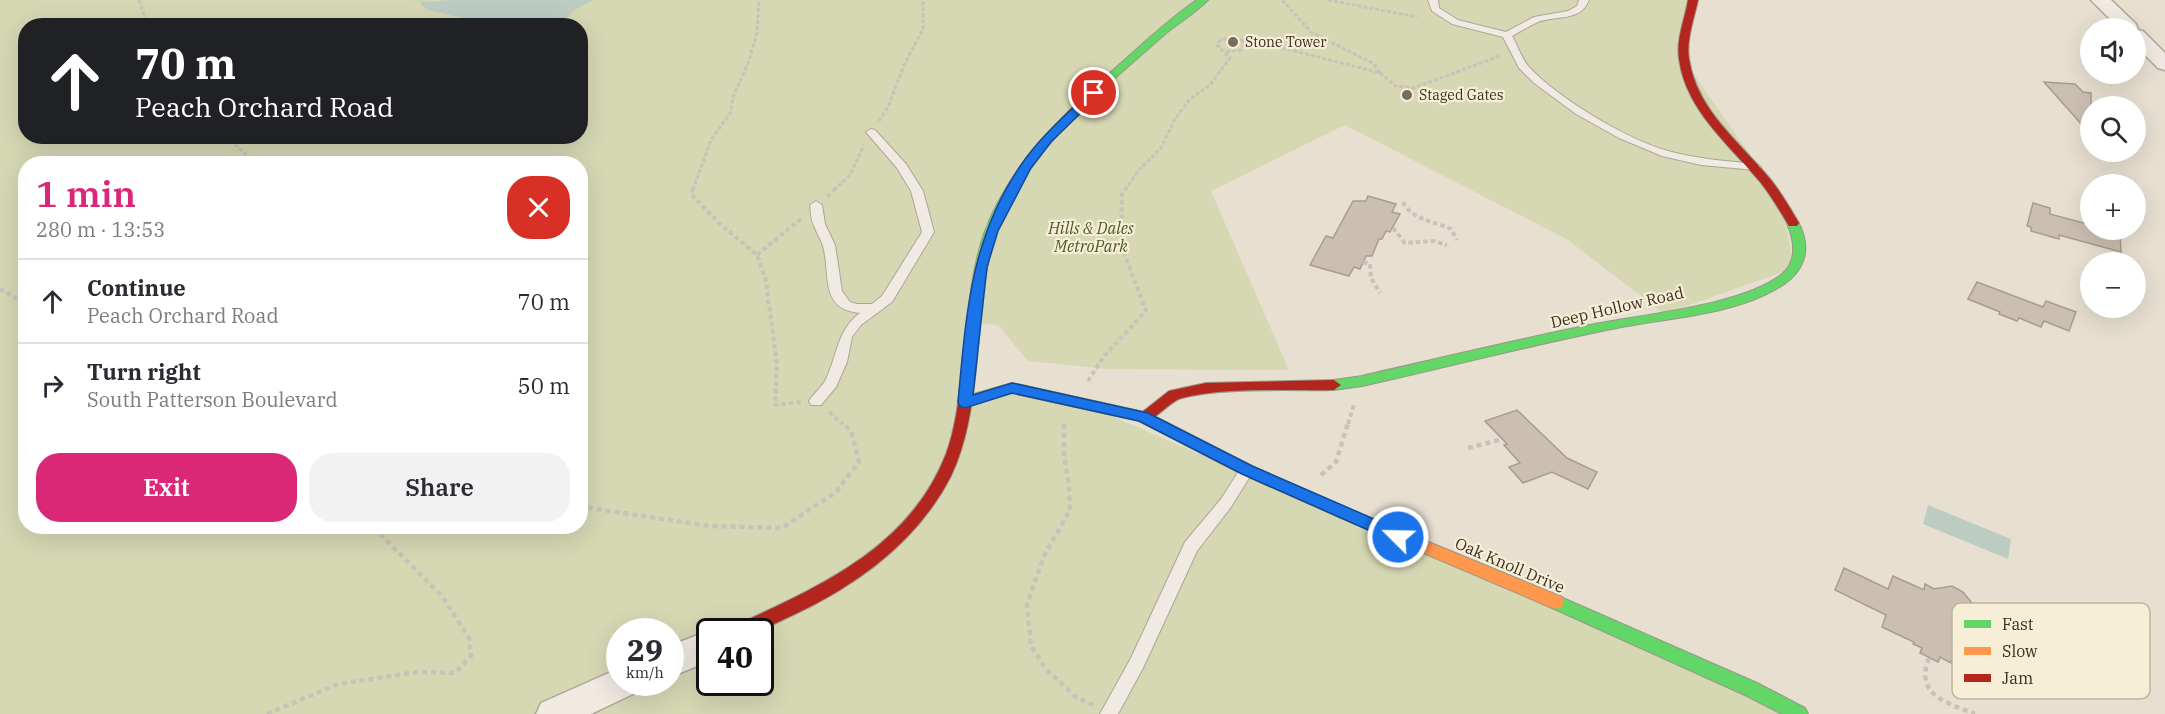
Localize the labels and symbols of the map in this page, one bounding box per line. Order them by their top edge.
place label: Stone Tower [1245,33,1327,51]
marker: Stone Tower [1226,35,1240,49]
pin [1068,67,1119,118]
place label: Staged Gates [1419,86,1504,104]
marker: Staged Gates [1400,88,1414,102]
park label: Hills & Dales MetroPark [1047,218,1134,256]
street label: Deep Hollow Road [1548,282,1686,332]
position arrow [1366,505,1430,569]
street label: Oak Knoll Drive [1452,533,1568,597]
legend [1952,603,2150,699]
text: Fast [2002,614,2034,634]
speed limit sign: 40 [696,618,774,696]
text: Slow [2002,641,2038,661]
text: Jam [2002,668,2033,688]

